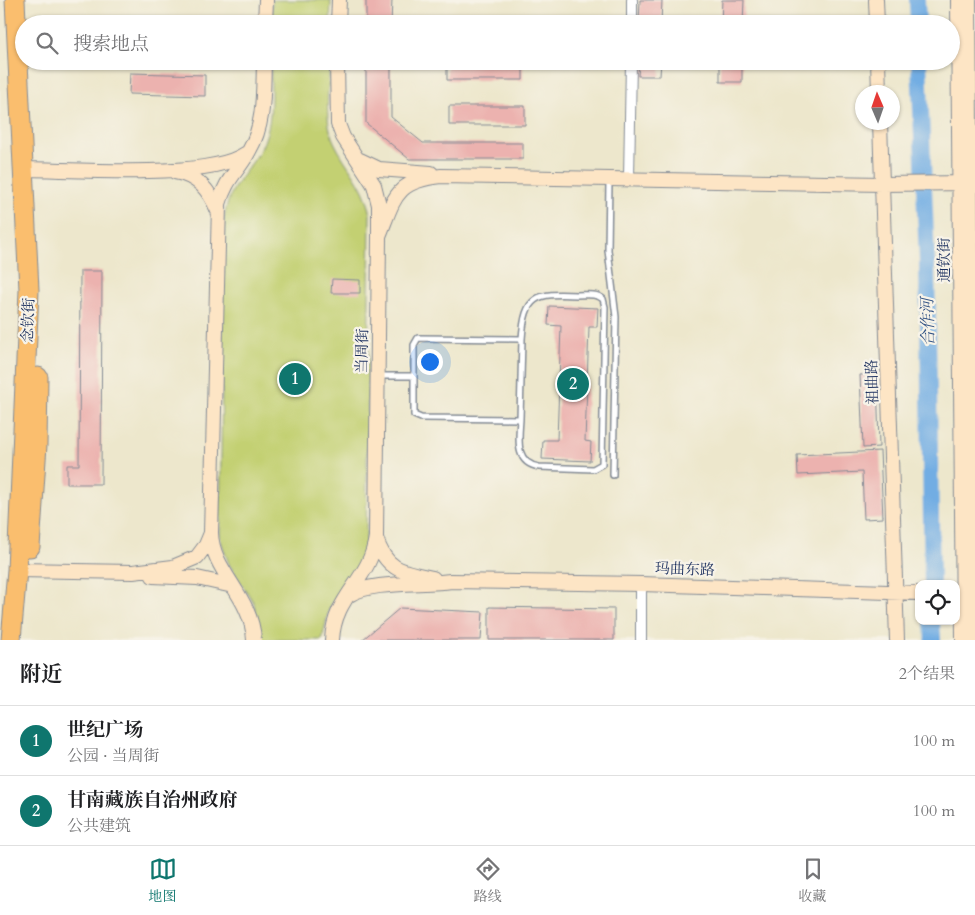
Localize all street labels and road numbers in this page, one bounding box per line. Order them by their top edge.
street label: 通钦街 [934,237,954,283]
street label: 念钦街 [17,297,39,343]
street label: 当周街 [352,328,372,374]
street label: 祖曲路 [861,359,883,405]
street label: 玛曲东路 [655,558,715,580]

